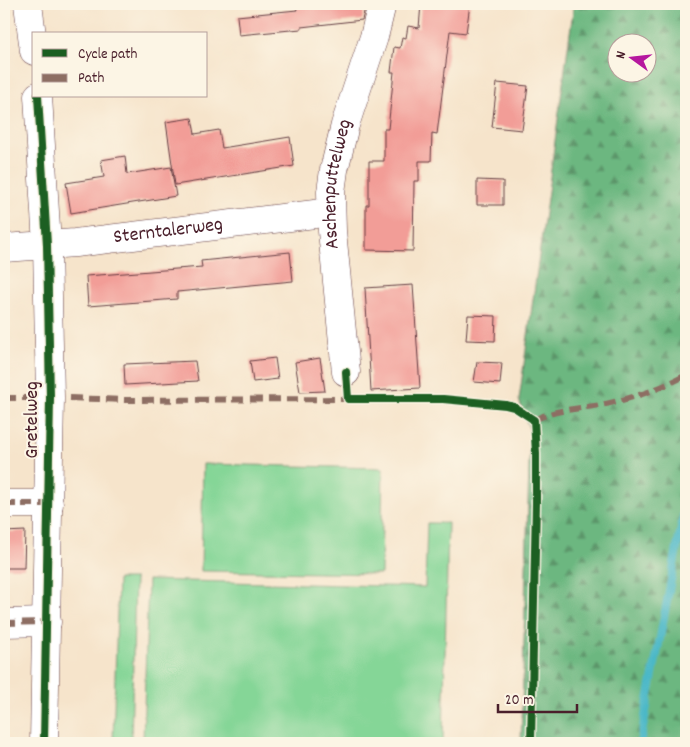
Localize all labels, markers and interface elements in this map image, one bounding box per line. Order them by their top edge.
legend [32,32,208,98]
north arrow [608,32,658,82]
text: Cycle path [78,44,138,66]
text: N [611,49,632,61]
text: Path [78,68,104,90]
street label: Aschenputtelweg [317,115,360,251]
street label: Sterntalerweg [112,211,224,252]
street label: Gretelweg [19,381,47,459]
scale bar [498,682,576,714]
text: 20 m [505,690,533,712]

